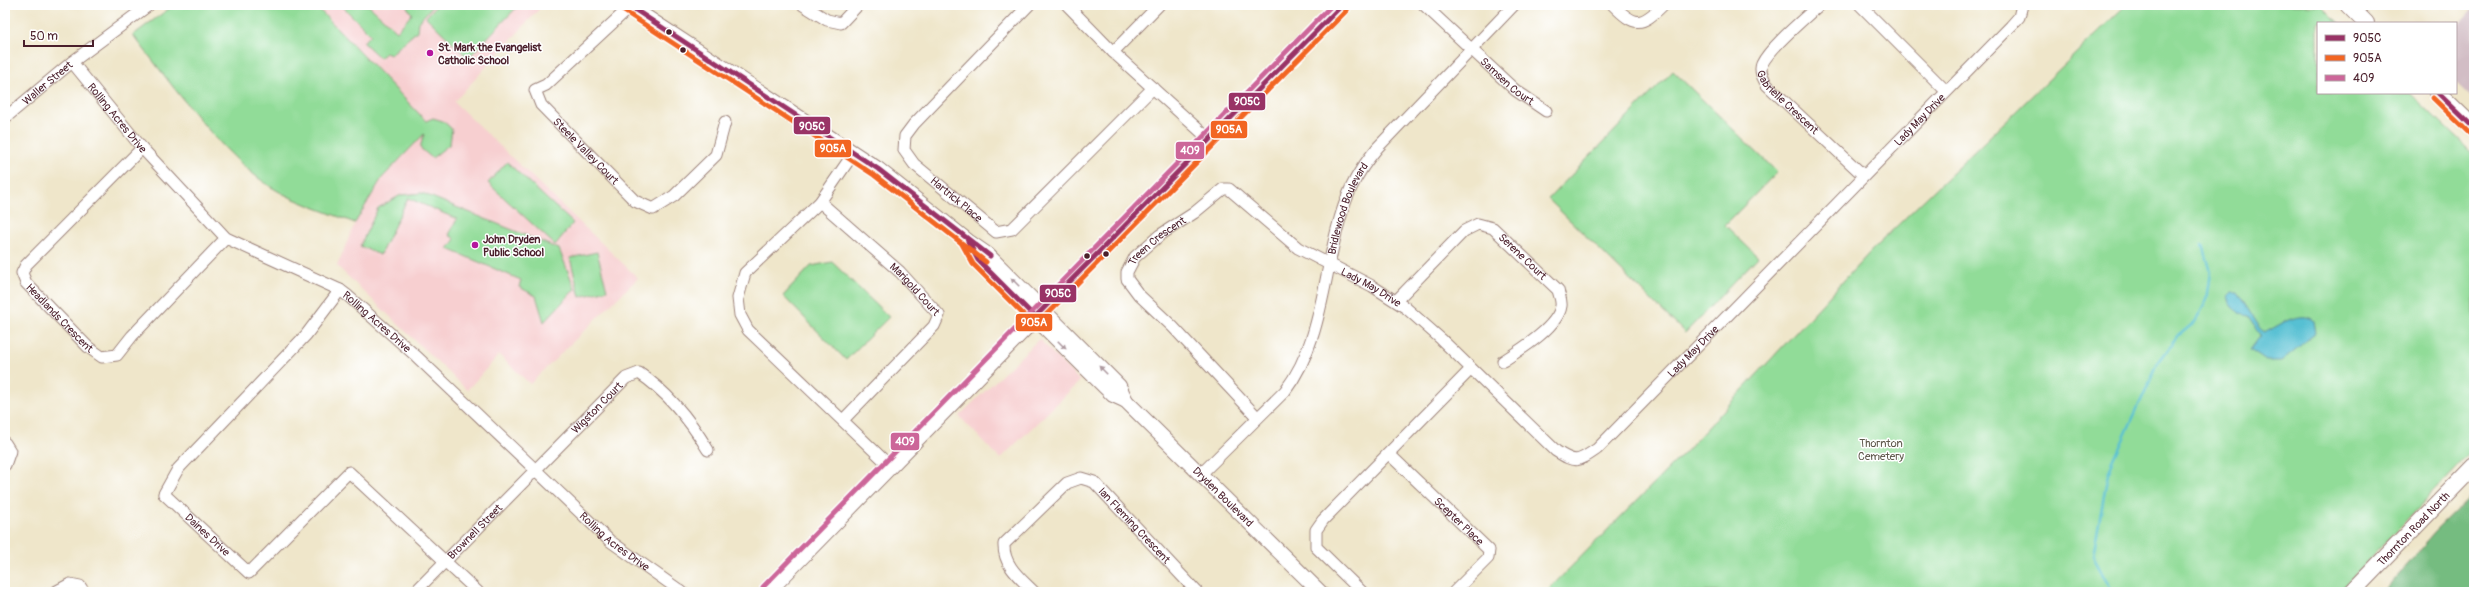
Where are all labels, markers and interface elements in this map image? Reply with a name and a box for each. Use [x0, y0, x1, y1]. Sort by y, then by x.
scale bar [24, 22, 93, 48]
legend [2317, 22, 2457, 94]
unlabelled marker [664, 27, 674, 37]
text: 50 m [30, 29, 58, 44]
text: 905C [2353, 31, 2381, 46]
place label: St. Mark the Evangelist Catholic School [438, 41, 542, 67]
unlabelled marker [678, 45, 688, 55]
marker: St. Mark the Evangelist Catholic School [425, 48, 435, 58]
text: 905A [2353, 51, 2382, 66]
street label: Samsen Court [1478, 55, 1537, 108]
street label: Waller Street [19, 58, 75, 107]
street label: Gabrielle Crescent [1754, 69, 1822, 137]
text: 409 [2353, 71, 2374, 86]
street label: Rolling Acres Drive [85, 80, 150, 156]
street label: Lady May Drive [1891, 90, 1948, 148]
line badge: 905C [1228, 92, 1266, 111]
text: 905C [1234, 95, 1260, 108]
street label: Steele Valley Court [550, 115, 622, 187]
line badge: 905C [793, 116, 831, 135]
text: 905C [799, 120, 825, 133]
line badge: 905A [1210, 120, 1248, 139]
text: 905A [1216, 123, 1243, 136]
line badge: 905A [814, 139, 852, 158]
line badge: 409 [1175, 141, 1205, 160]
text: 905A [820, 142, 847, 155]
text: 409 [1179, 144, 1200, 157]
street label: Bridlewood Boulevard [1325, 160, 1371, 256]
street label: Hartrick Place [928, 174, 986, 225]
street label: Treen Crescent [1125, 213, 1189, 267]
street label: Serene Court [1496, 231, 1550, 283]
place label: John Dryden Public School [483, 233, 545, 259]
marker: John Dryden Public School [470, 240, 480, 250]
unlabelled marker [1101, 249, 1111, 259]
unlabelled marker [1082, 251, 1092, 261]
street label: Marigold Court [887, 260, 943, 319]
street label: Lady May Drive [1339, 265, 1404, 310]
one-way arrow [1010, 277, 1020, 287]
street label: Headlands Crescent [23, 281, 96, 355]
line badge: 905C [1039, 284, 1077, 303]
text: 905C [1045, 287, 1071, 300]
street label: Rolling Acres Drive [341, 288, 414, 355]
line badge: 905A [1015, 313, 1053, 332]
text: 905A [1021, 316, 1048, 329]
street label: Lady May Drive [1665, 322, 1721, 380]
one-way arrow [1057, 340, 1067, 350]
one-way arrow [1098, 366, 1108, 375]
street label: Wigston Court [569, 379, 626, 436]
line badge: 409 [890, 432, 920, 451]
text: 409 [894, 435, 915, 448]
park label: Thornton Cemetery [1858, 437, 1904, 463]
street label: Dryden Boulevard [1190, 464, 1256, 529]
street label: Ian Fleming Crescent [1096, 485, 1174, 566]
street label: Thornton Road North [2374, 489, 2452, 569]
street label: Scepter Place [1431, 494, 1487, 548]
street label: Brownell Street [445, 501, 505, 562]
street label: Rolling Acres Drive [577, 509, 653, 574]
street label: Daines Drive [183, 511, 233, 559]

